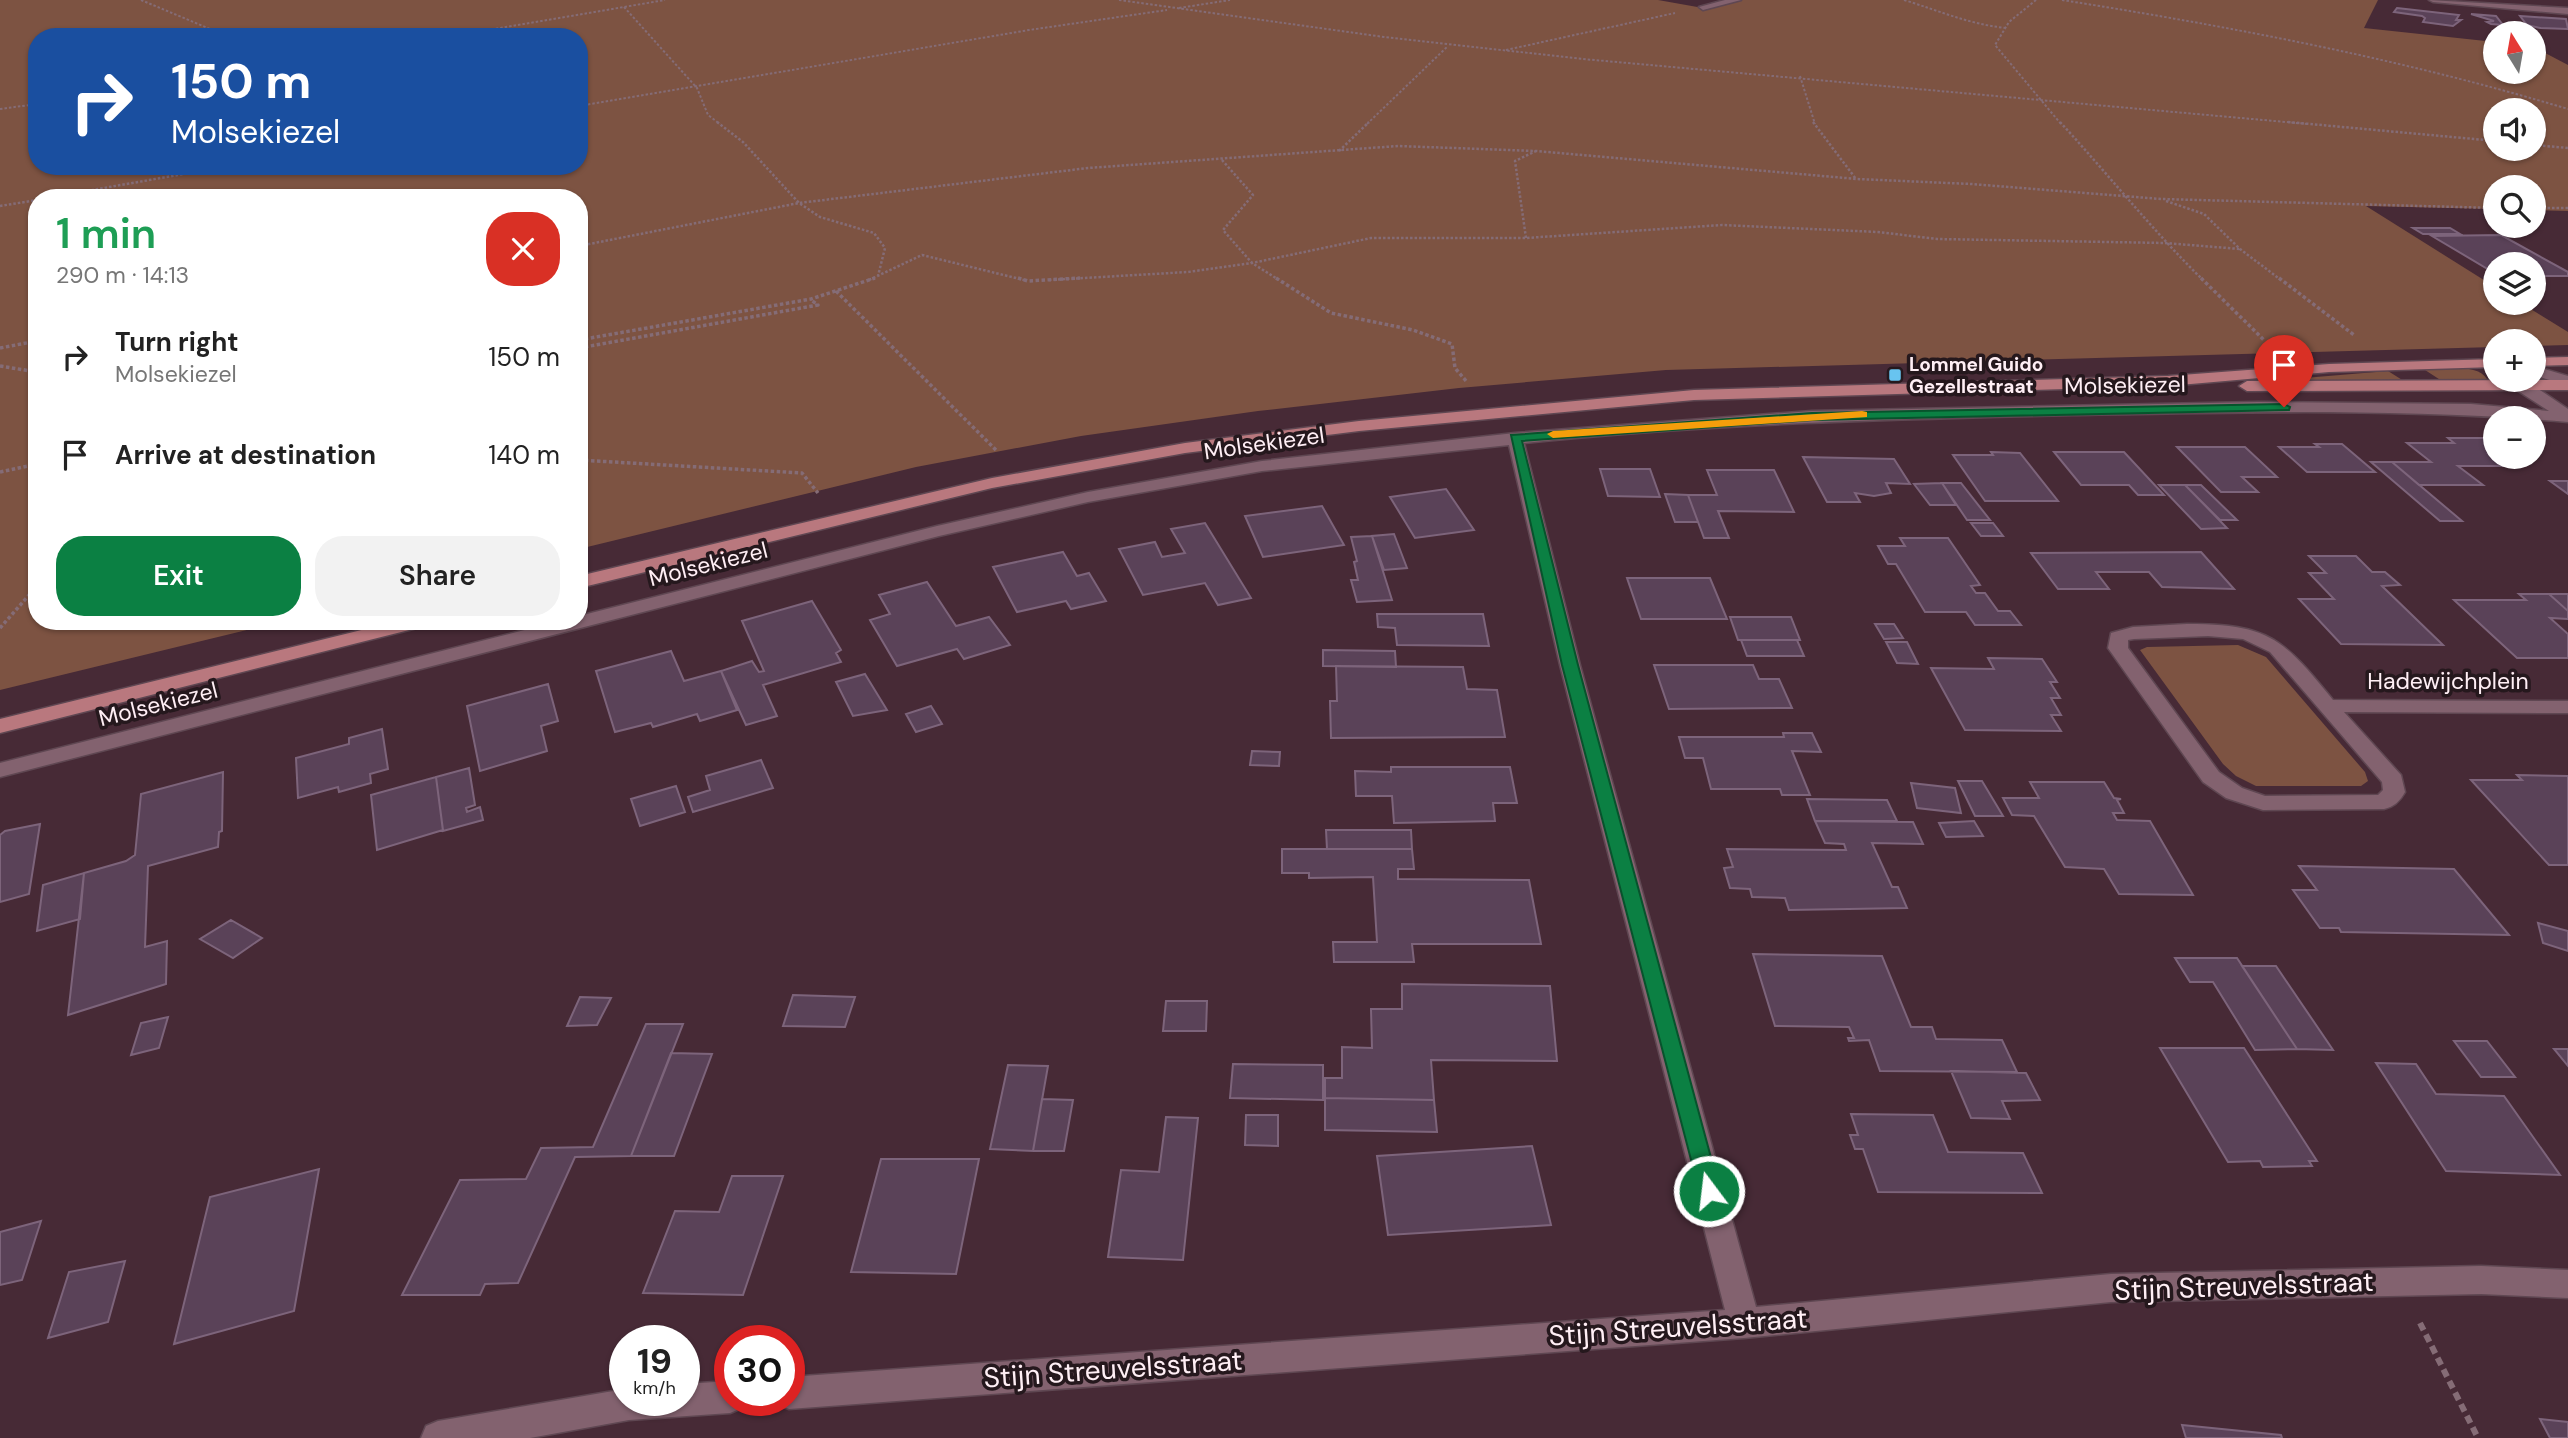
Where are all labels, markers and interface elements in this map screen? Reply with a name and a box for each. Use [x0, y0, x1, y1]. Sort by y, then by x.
north arrow [2483, 21, 2546, 84]
map controls [2483, 21, 2546, 469]
text: 150 m [171, 49, 311, 113]
icon: right [56, 56, 147, 147]
button: sound [2483, 98, 2546, 161]
text: Molsekiezel [171, 111, 340, 153]
button: search [2483, 175, 2546, 238]
text: 1 min [56, 206, 156, 261]
button: close [486, 212, 560, 286]
button: layers [2483, 252, 2546, 315]
text: 290 m · 14:13 [56, 260, 189, 290]
text: Turn right [115, 325, 239, 359]
button: + [2483, 329, 2546, 392]
pin [2254, 335, 2314, 407]
icon: right [56, 338, 94, 376]
text: 150 m [488, 340, 560, 374]
icon: arrive [2265, 346, 2303, 384]
place label: Lommel Guido Gezellestraat [1909, 352, 2043, 399]
text: Molsekiezel [115, 359, 237, 389]
marker: Lommel Guido Gezellestraat [1887, 367, 1903, 383]
street label: Molsekiezel [2064, 369, 2186, 401]
button: − [2483, 406, 2546, 469]
street label: Molsekiezel [1202, 420, 1326, 466]
icon: arrive [56, 436, 94, 474]
text: Arrive at destination [115, 438, 376, 472]
text: 140 m [488, 438, 560, 472]
street label: Molsekiezel [645, 535, 771, 593]
button: Exit [56, 536, 301, 616]
button: Share [315, 536, 560, 616]
street label: Hadewijchplein [2367, 666, 2529, 696]
street label: Molsekiezel [95, 675, 221, 733]
position arrow [1672, 1154, 1746, 1228]
street label: Stijn Streuvelsstraat [2114, 1263, 2374, 1309]
street label: Stijn Streuvelsstraat [1547, 1299, 1809, 1355]
speed limit sign: 30 [714, 1325, 805, 1416]
text: 19 [637, 1338, 672, 1384]
street label: Stijn Streuvelsstraat [982, 1341, 1244, 1397]
text: km/h [633, 1376, 676, 1400]

